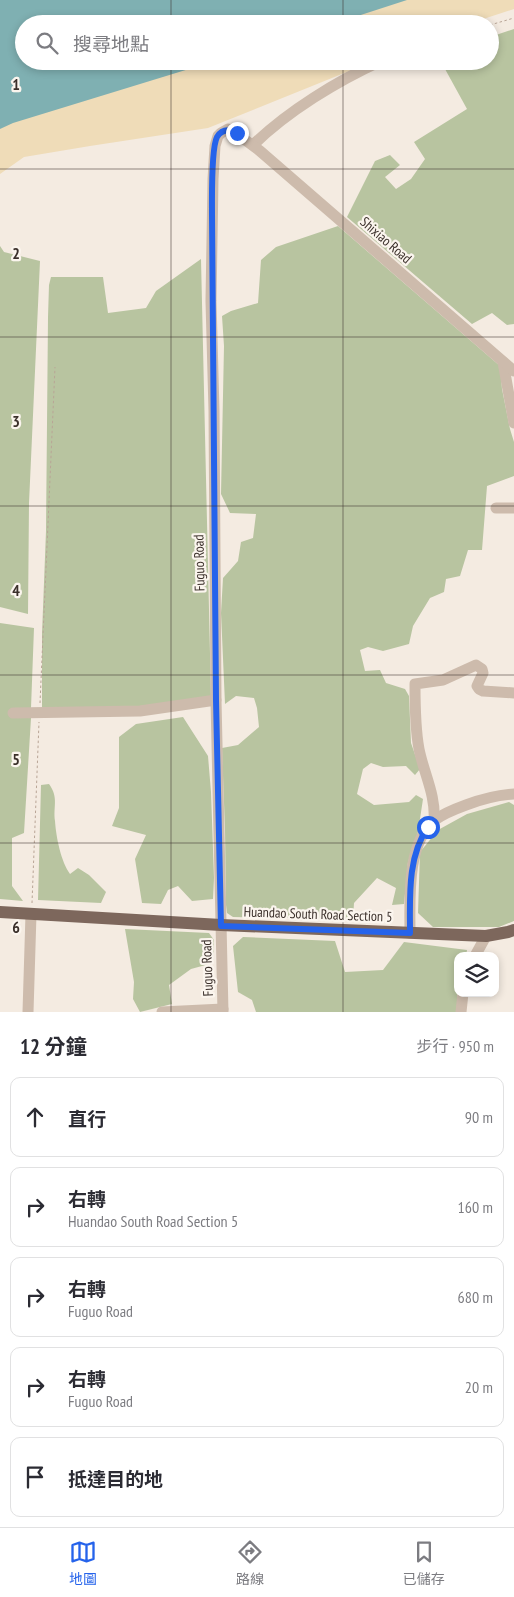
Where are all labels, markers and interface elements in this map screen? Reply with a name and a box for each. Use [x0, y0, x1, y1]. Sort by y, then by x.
search box [15, 15, 499, 70]
icon: search [33, 29, 61, 57]
text: 搜尋地點 [73, 32, 149, 56]
text: 1 [12, 74, 20, 94]
route end [226, 122, 249, 145]
street label: Shixiao Road [357, 213, 415, 267]
text: 2 [12, 243, 20, 263]
text: 3 [12, 411, 20, 431]
street label: Fuguo Road [190, 534, 208, 592]
text: 4 [12, 580, 20, 600]
text: 5 [12, 749, 20, 769]
route start [417, 816, 440, 839]
street label: Huandao South Road Section 5 [243, 902, 393, 926]
text: 6 [12, 917, 20, 937]
street label: Fuguo Road [197, 939, 217, 997]
map controls [454, 952, 499, 997]
button: layers [454, 952, 499, 997]
text: 12 分鐘 [20, 1033, 86, 1060]
text: 步行 · 950 m [416, 1036, 494, 1056]
icon: ahead [21, 1103, 49, 1131]
text: 直行 [68, 1107, 106, 1131]
text: 90 m [465, 1107, 493, 1127]
text: 右轉 [68, 1187, 106, 1211]
icon: right [21, 1193, 49, 1221]
text: 160 m [458, 1197, 493, 1217]
text: Huandao South Road Section 5 [68, 1211, 238, 1231]
text: 右轉 [68, 1277, 106, 1301]
icon: right [21, 1283, 49, 1311]
text: 680 m [458, 1287, 493, 1307]
text: Fuguo Road [68, 1301, 133, 1321]
text: 右轉 [68, 1367, 106, 1391]
icon: right [21, 1373, 49, 1401]
text: 20 m [465, 1377, 493, 1397]
text: Fuguo Road [68, 1391, 133, 1411]
icon: arrive [21, 1463, 49, 1491]
text: 抵達目的地 [68, 1467, 163, 1491]
tab: 地圖 [69, 1538, 97, 1588]
tab: 路線 [236, 1538, 264, 1588]
tab: 已儲存 [403, 1538, 445, 1588]

